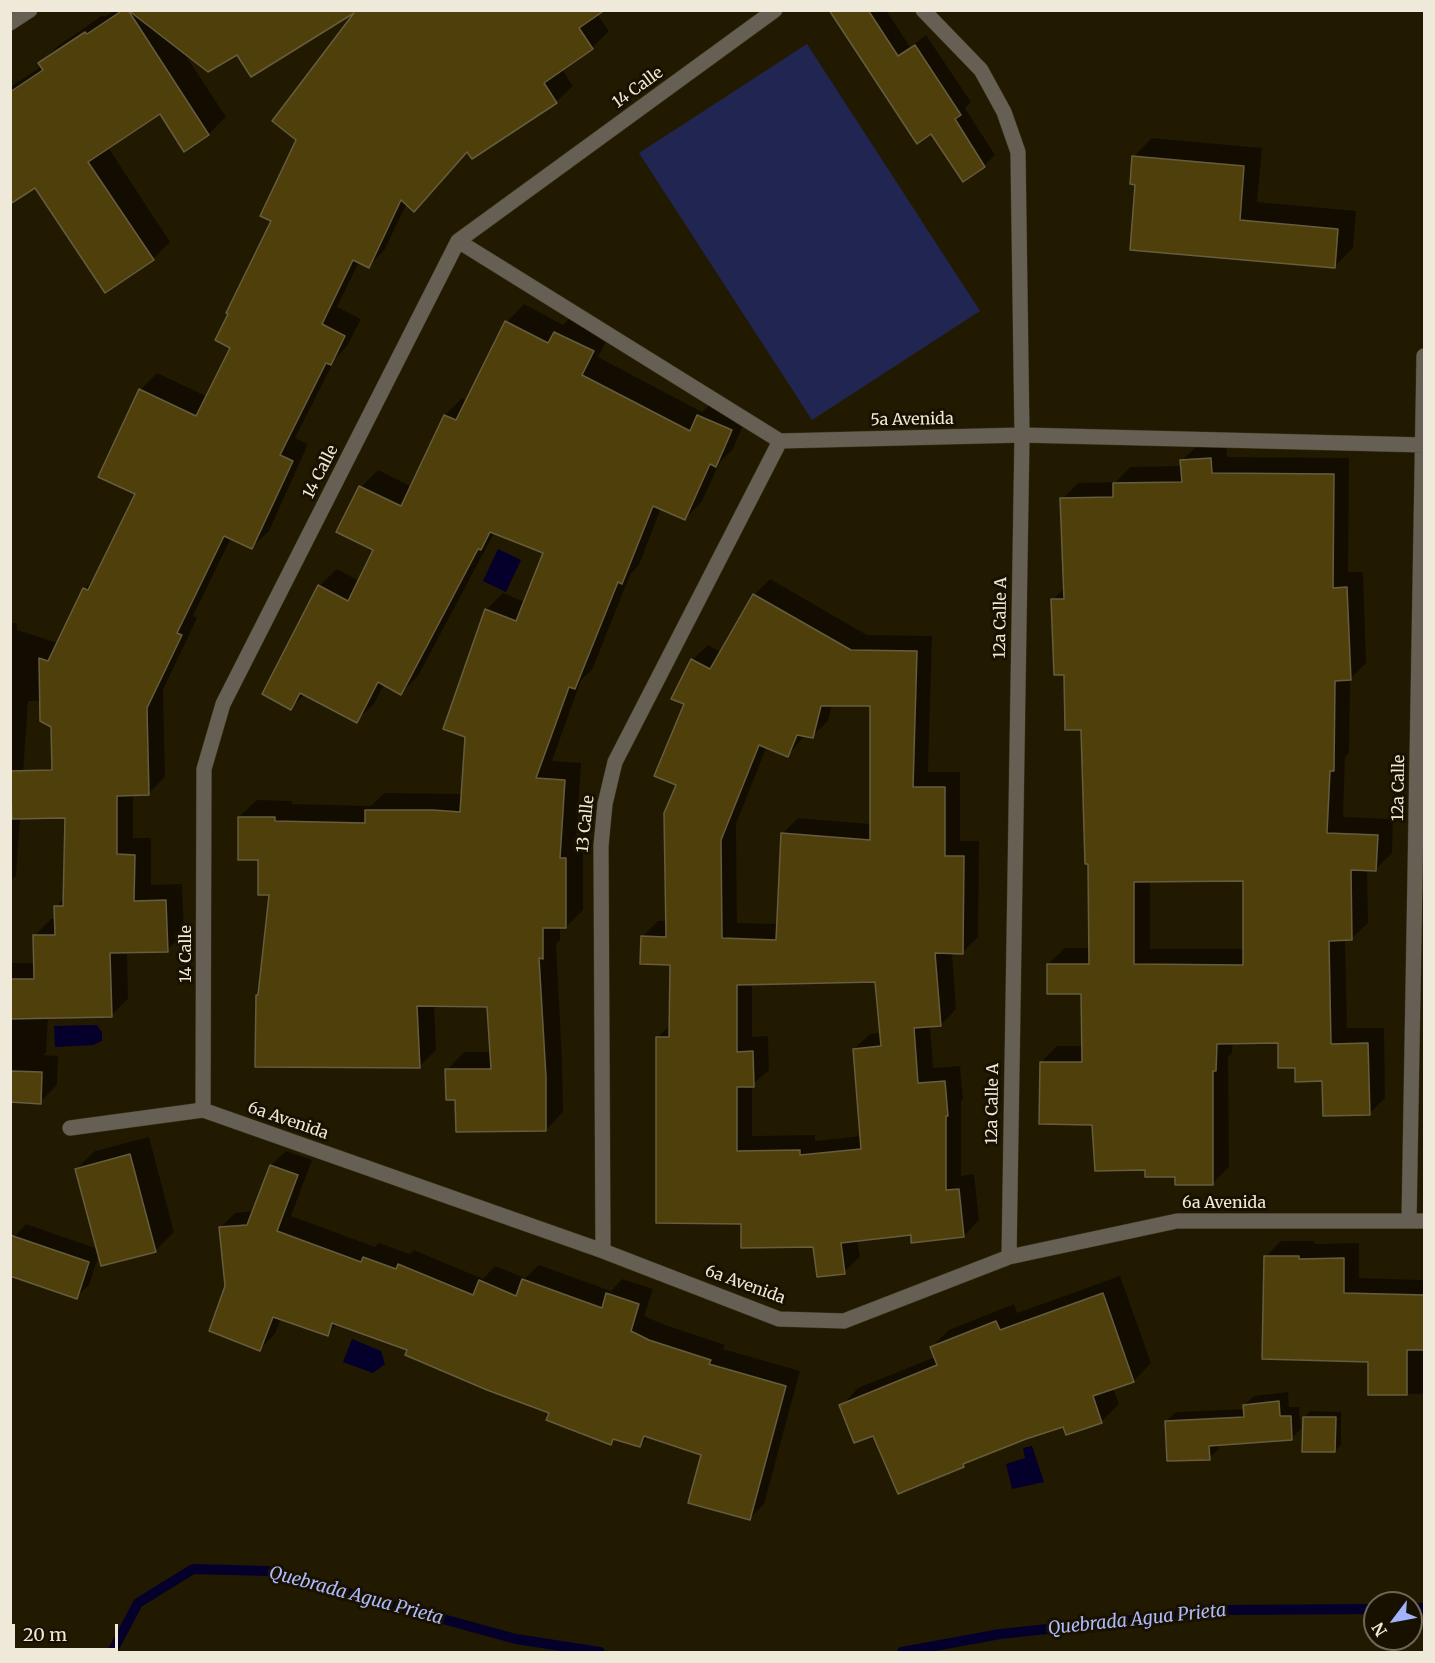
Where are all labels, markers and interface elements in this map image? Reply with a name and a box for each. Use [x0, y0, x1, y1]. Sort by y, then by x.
street label: 14 Calle [609, 63, 667, 113]
street label: 5a Avenida [870, 410, 954, 430]
street label: 14 Calle [299, 442, 343, 502]
street label: 12a Calle A [991, 577, 1011, 659]
street label: 12a Calle [1389, 755, 1409, 821]
street label: 13 Calle [573, 795, 599, 853]
street label: 14 Calle [176, 925, 196, 983]
street label: 12a Calle A [983, 1063, 1003, 1145]
street label: 6a Avenida [245, 1098, 331, 1144]
street label: 6a Avenida [1182, 1193, 1266, 1213]
street label: 6a Avenida [702, 1262, 788, 1308]
water label: Quebrada Agua Prieta [267, 1562, 445, 1630]
north arrow [1363, 1591, 1423, 1651]
water label: Quebrada Agua Prieta [1047, 1600, 1227, 1640]
scale bar [15, 1612, 122, 1650]
text: N [1368, 1619, 1391, 1640]
text: 20 m [23, 1623, 67, 1646]

